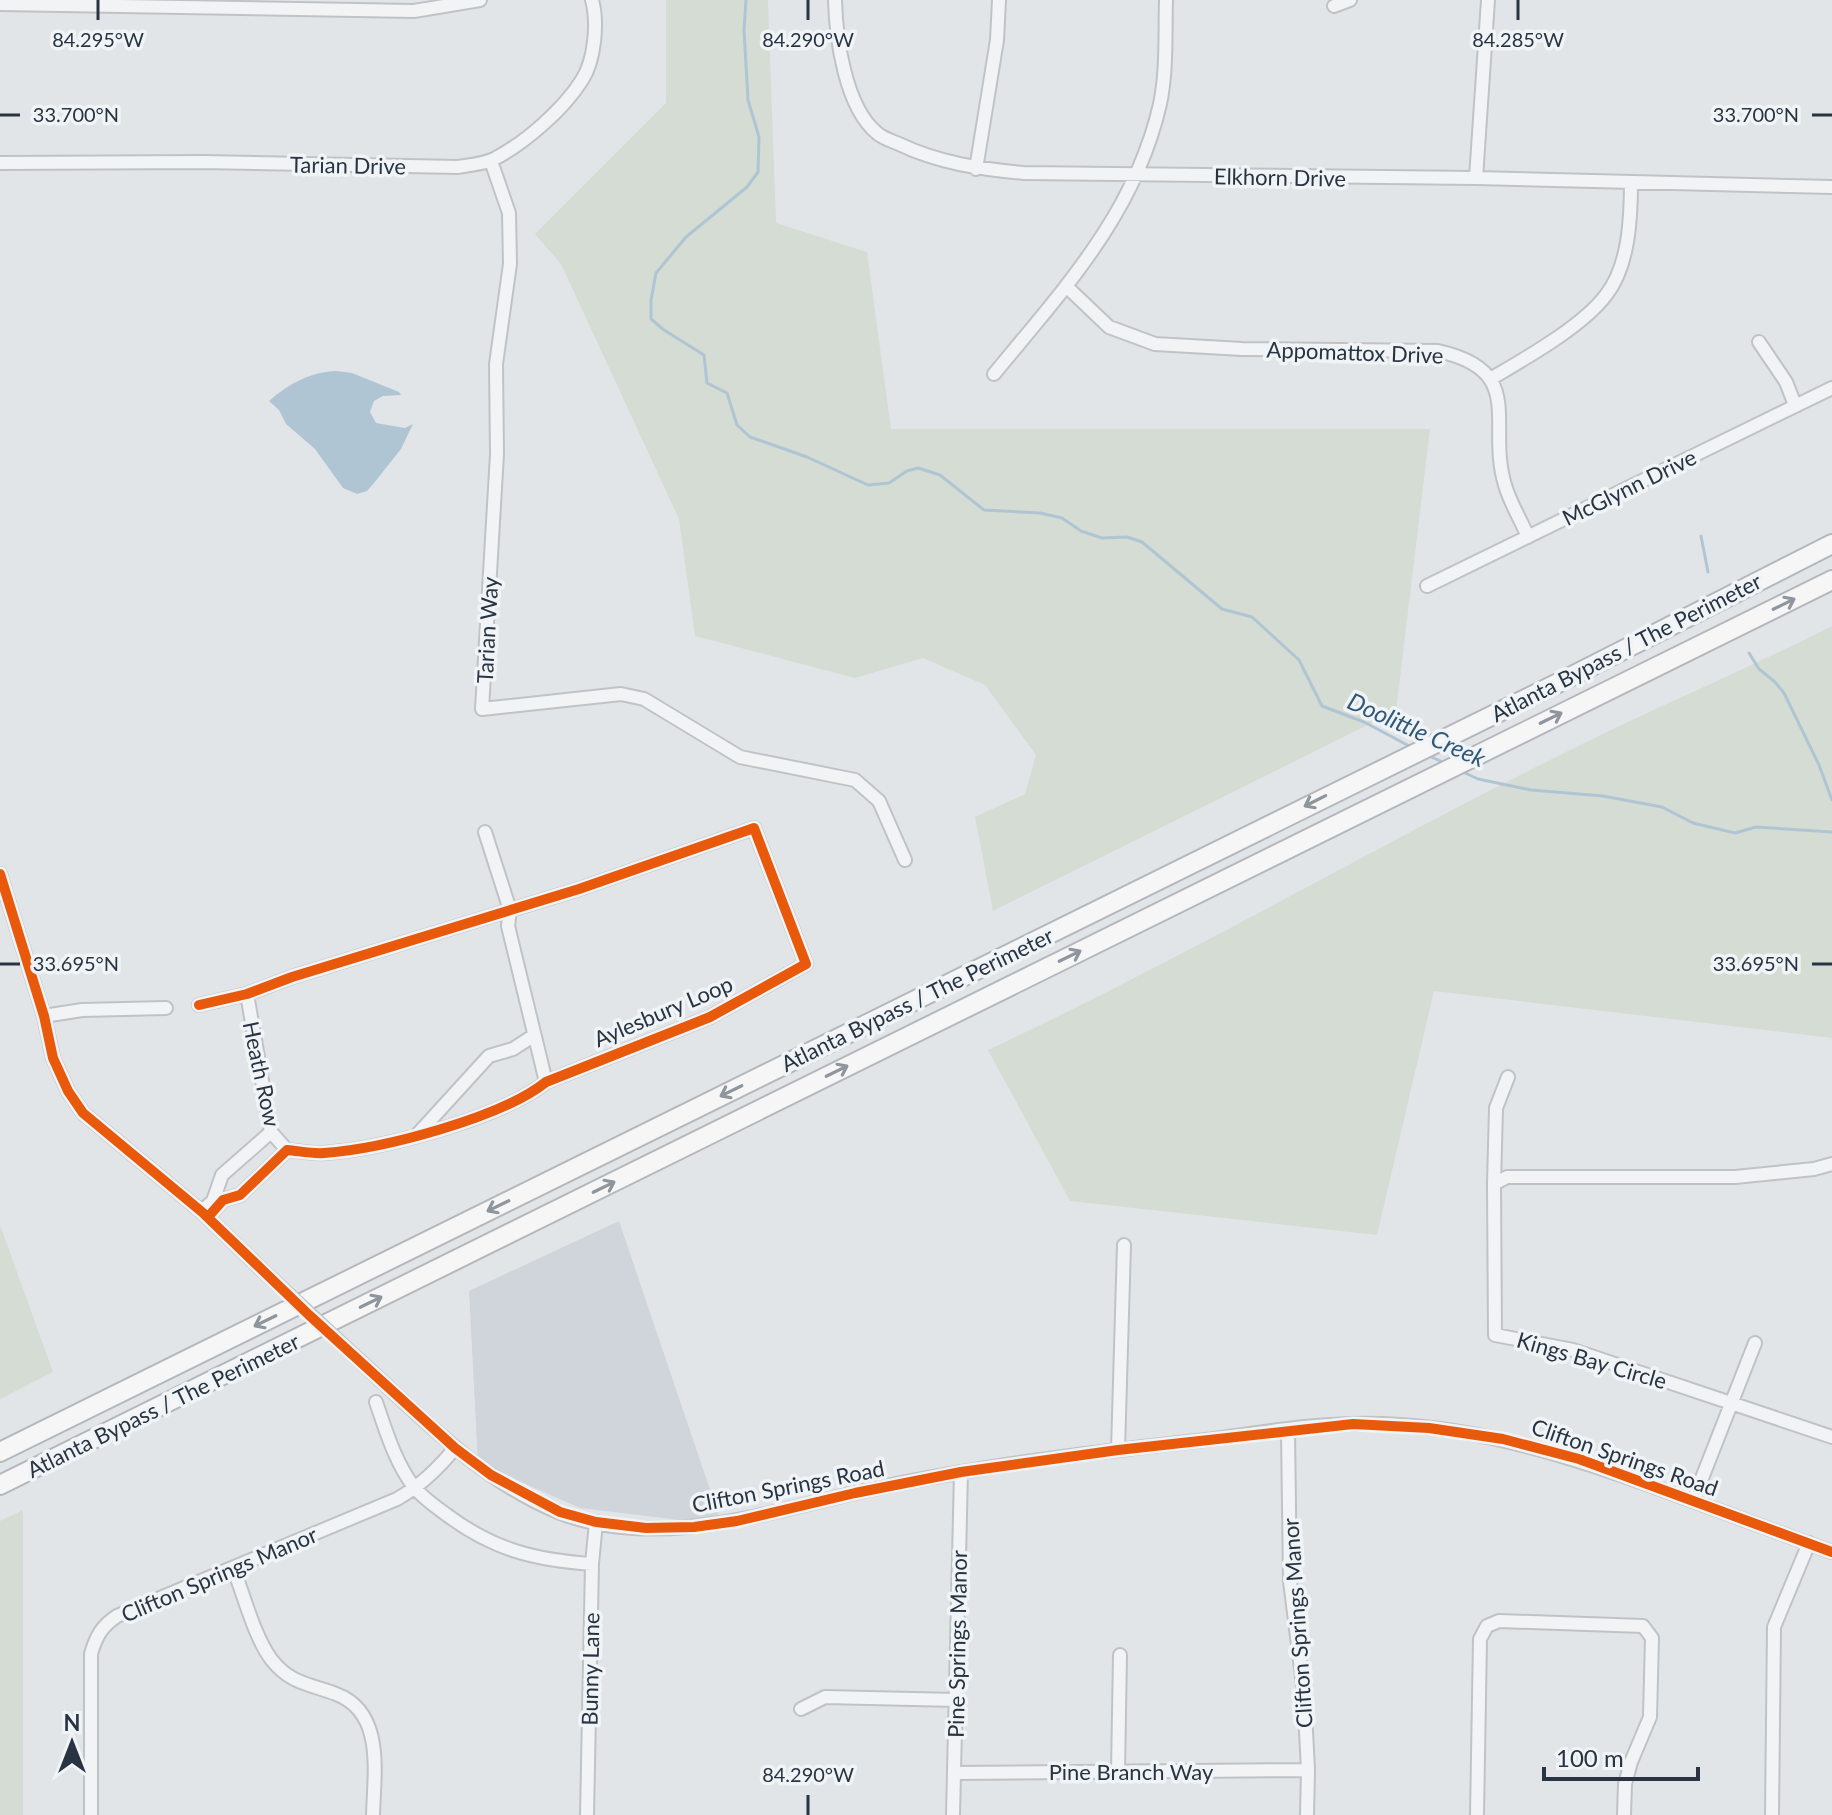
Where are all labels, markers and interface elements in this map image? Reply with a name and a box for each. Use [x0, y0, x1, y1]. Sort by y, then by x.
text: 84.295°W [52, 27, 144, 51]
text: 84.290°W [762, 27, 854, 51]
text: 84.285°W [1472, 27, 1564, 51]
text: 33.700°N [33, 102, 119, 126]
text: 33.700°N [1713, 102, 1799, 126]
street label: Tarian Drive [290, 150, 406, 180]
street label: Elkhorn Drive [1214, 162, 1346, 192]
street label: Appomattox Drive [1266, 335, 1444, 369]
street label: McGlynn Drive [1558, 443, 1700, 531]
street label: Atlanta Bypass / The Perimeter [1486, 567, 1766, 727]
street label: Tarian Way [471, 575, 503, 684]
one-way arrow [1772, 595, 1796, 611]
water label: Doolittle Creek [1344, 686, 1491, 773]
one-way arrow [1538, 710, 1562, 725]
one-way arrow [1304, 795, 1327, 810]
street label: Atlanta Bypass / The Perimeter [776, 921, 1058, 1077]
one-way arrow [1058, 948, 1082, 963]
text: 33.695°N [33, 951, 119, 975]
text: 33.695°N [1713, 951, 1799, 975]
street label: Aylesbury Loop [589, 970, 737, 1052]
street label: Heath Row [238, 1019, 286, 1129]
one-way arrow [825, 1063, 849, 1079]
one-way arrow [719, 1083, 743, 1099]
one-way arrow [592, 1178, 616, 1194]
one-way arrow [486, 1199, 510, 1214]
one-way arrow [359, 1293, 383, 1309]
one-way arrow [253, 1314, 277, 1329]
street label: Kings Bay Circle [1514, 1326, 1670, 1394]
street label: Atlanta Bypass / The Perimeter [22, 1327, 304, 1483]
street label: Clifton Springs Road [1528, 1412, 1722, 1502]
street label: Clifton Springs Road [689, 1454, 887, 1518]
street label: Clifton Springs Manor [1276, 1517, 1318, 1729]
street label: Clifton Springs Manor [117, 1520, 321, 1628]
street label: Pine Springs Manor [942, 1550, 972, 1738]
street label: Bunny Lane [576, 1612, 604, 1726]
north arrow [32, 1703, 112, 1783]
text: N [64, 1709, 80, 1736]
scale bar [1544, 1731, 1698, 1781]
text: 100 m [1556, 1743, 1624, 1772]
street label: Pine Branch Way [1049, 1758, 1214, 1785]
text: 84.290°W [762, 1762, 854, 1786]

